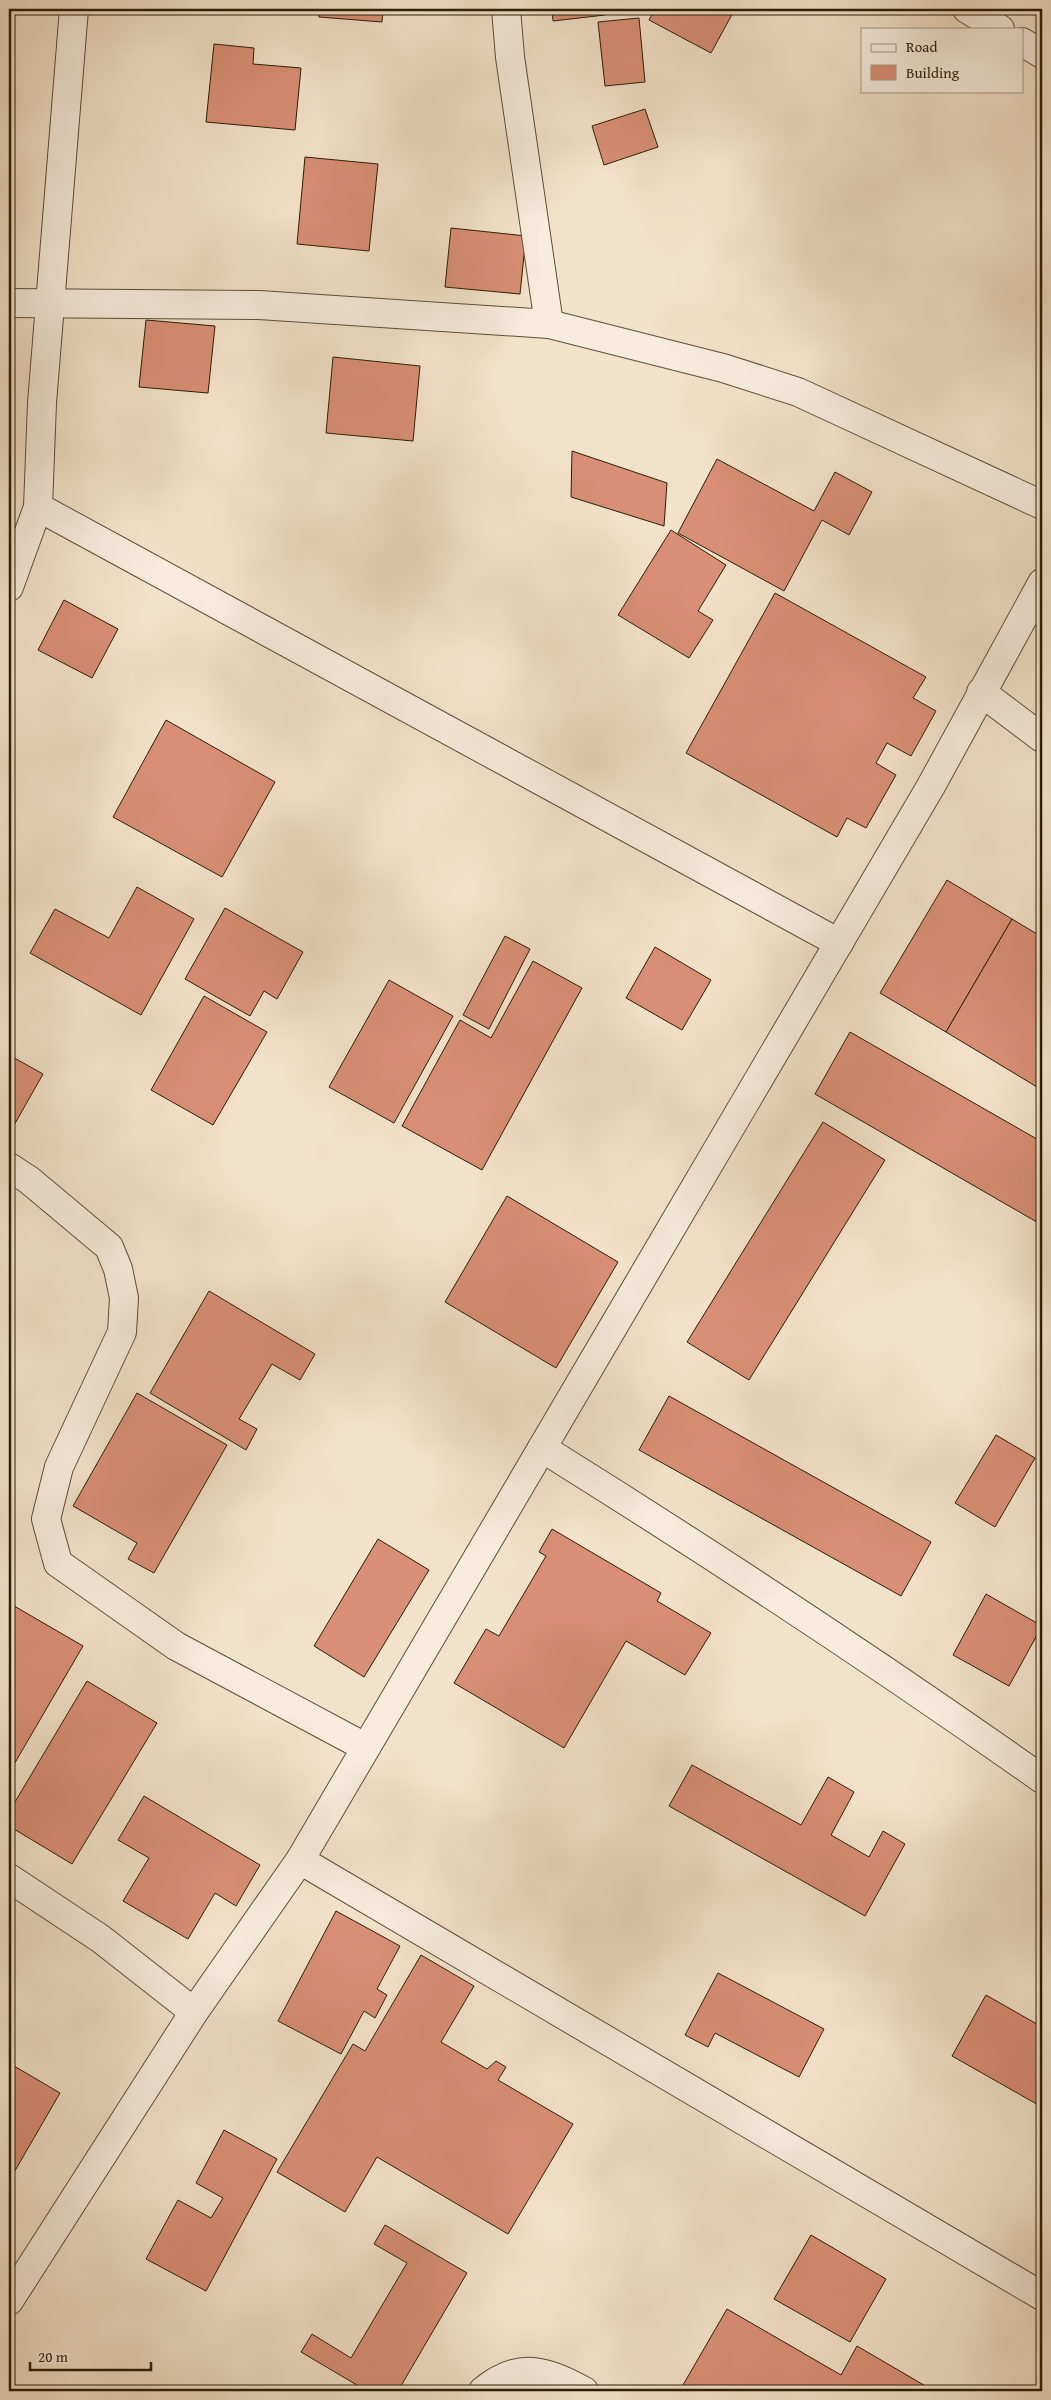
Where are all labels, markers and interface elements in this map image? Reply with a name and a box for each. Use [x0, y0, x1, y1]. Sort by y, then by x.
legend [861, 28, 1024, 92]
text: Road [906, 36, 937, 57]
text: Building [906, 62, 960, 83]
scale bar [30, 2340, 151, 2372]
text: 20 m [38, 2346, 69, 2367]

